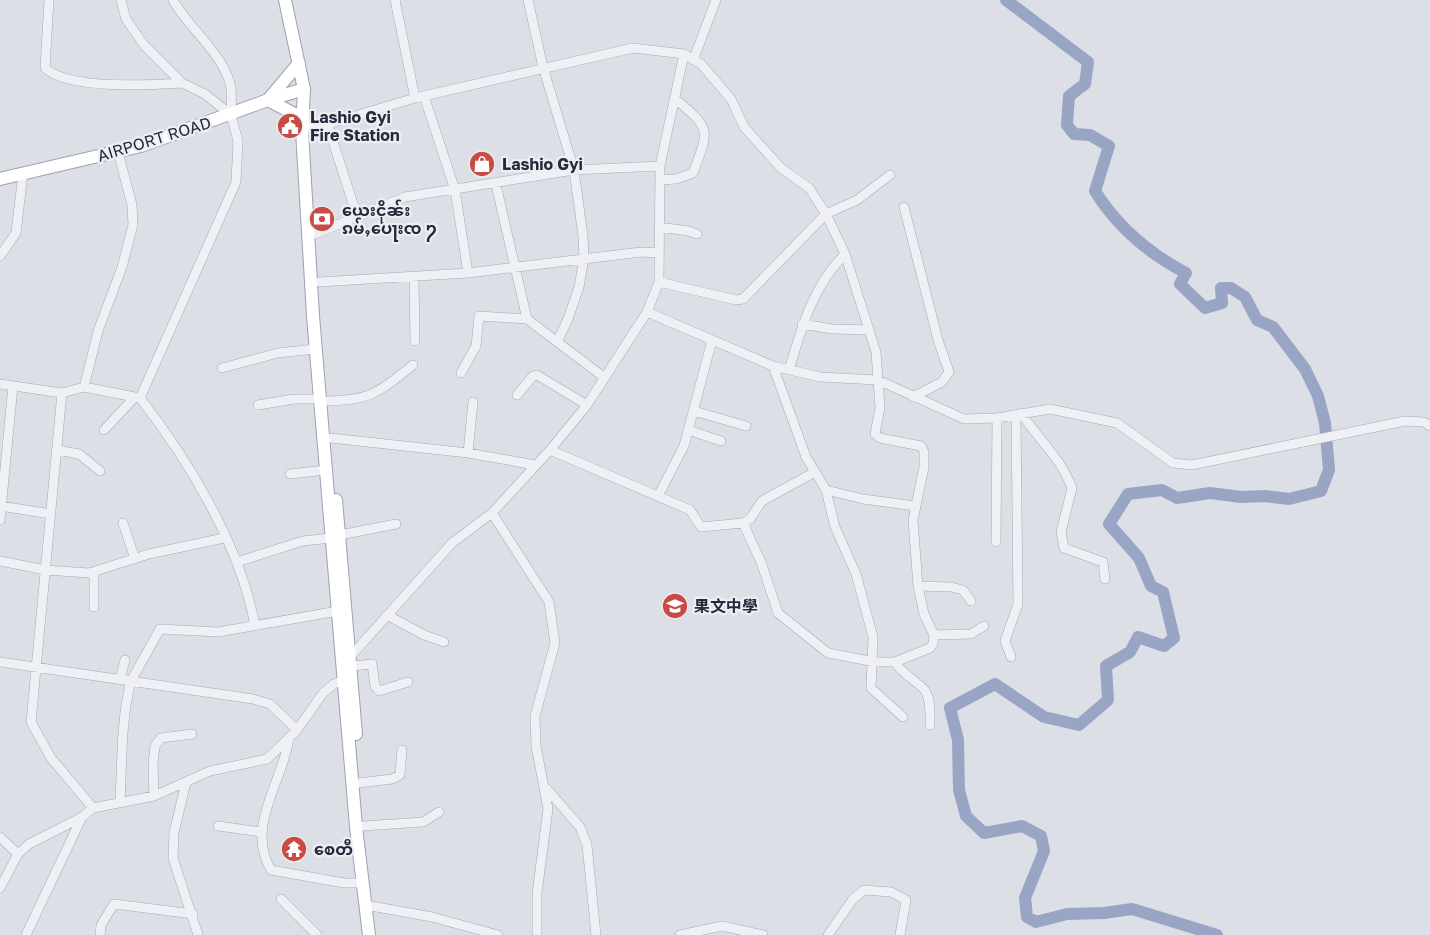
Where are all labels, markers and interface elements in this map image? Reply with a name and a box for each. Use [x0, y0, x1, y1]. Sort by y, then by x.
place label: Lashio Gyi Fire Station [310, 107, 400, 145]
public building icon: Lashio Gyi Fire Station [275, 111, 305, 141]
street label: AIRPORT ROAD [95, 112, 213, 166]
shop icon: Lashio Gyi [467, 149, 497, 179]
place label: Lashio Gyi [502, 154, 583, 174]
place label: ယေးငိုၼ်း ၵမ်ႇပေႃးၸ ႒ [342, 199, 437, 242]
bank icon: ယေးငိုၼ်း ၵမ်ႇပေႃးၸ ႒ [307, 204, 337, 234]
school or university icon: 果文中學 [660, 591, 690, 621]
place label: 果文中學 [694, 596, 758, 616]
temple icon: စေတီ [279, 834, 309, 864]
place label: စေတီ [314, 838, 353, 859]

